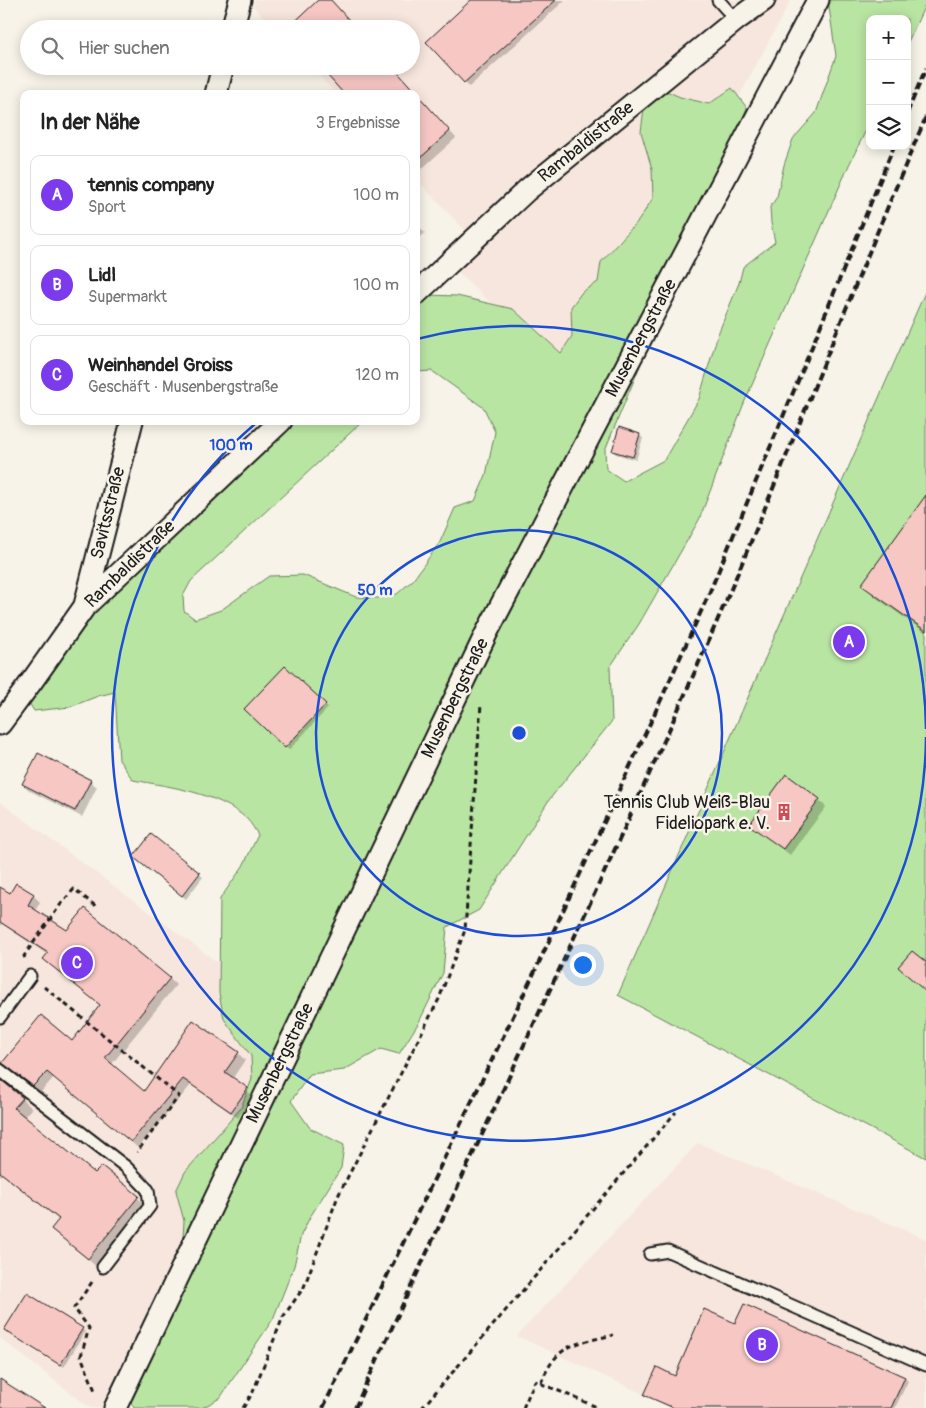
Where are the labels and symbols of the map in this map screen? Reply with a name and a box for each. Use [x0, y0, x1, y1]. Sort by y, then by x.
street label: Rambaldistraße [533, 96, 639, 188]
street label: Musenbergstraße [600, 275, 682, 401]
text: 100 m [210, 436, 252, 455]
street label: Savitsstraße [85, 464, 131, 562]
street label: Rambaldistraße [80, 515, 180, 613]
text: 50 m [358, 581, 392, 600]
pin: A [833, 623, 865, 661]
street label: Musenbergstraße [416, 634, 494, 762]
centre of rings [510, 724, 528, 742]
place label: Tennis Club Weiß-Blau Fideliopark e. V. [603, 791, 770, 835]
building icon: Tennis Club Weiß-Blau Fideliopark e. V. [774, 802, 794, 822]
pin: C [61, 944, 93, 982]
your location [570, 952, 596, 978]
street label: Musenbergstraße [241, 999, 319, 1127]
pin: B [746, 1326, 778, 1364]

